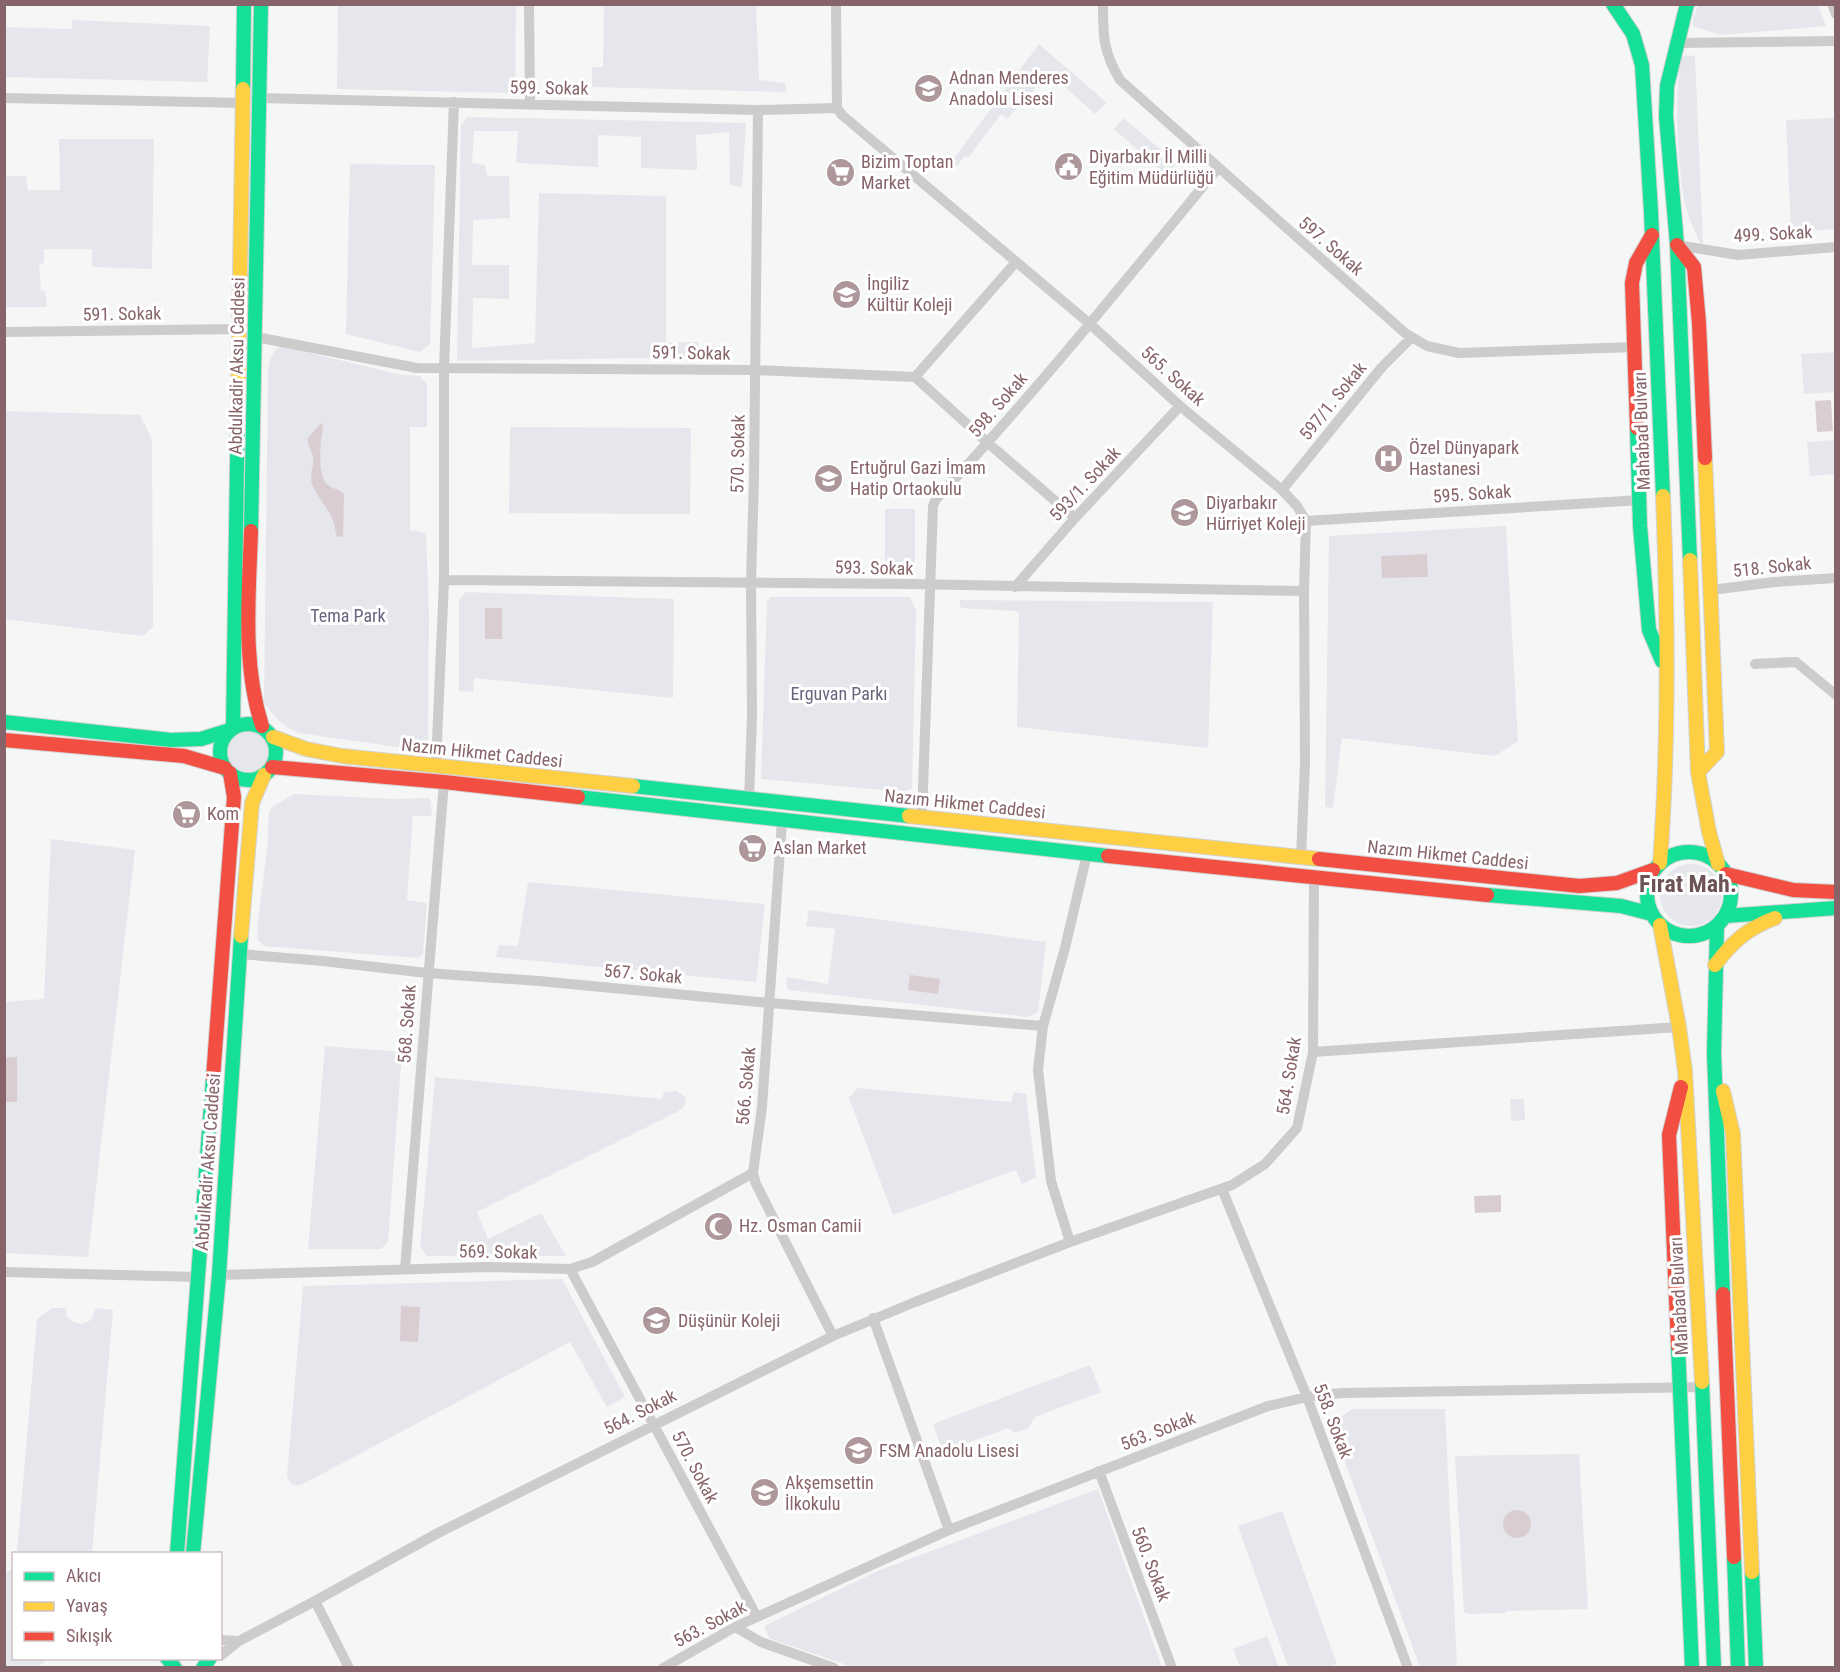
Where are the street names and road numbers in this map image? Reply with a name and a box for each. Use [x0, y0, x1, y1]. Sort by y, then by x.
street label: 599. Sokak [509, 76, 589, 99]
street label: 597. Sokak [1295, 212, 1368, 279]
street label: 499. Sokak [1733, 221, 1813, 246]
street label: Abdulkadir Aksu Caddesi [224, 277, 249, 455]
street label: 591. Sokak [82, 302, 162, 325]
street label: 591. Sokak [651, 341, 731, 364]
street label: 565. Sokak [1137, 341, 1210, 410]
street label: 597/1. Sokak [1295, 357, 1370, 444]
street label: 598. Sokak [964, 368, 1031, 441]
street label: Mahabad Bulvarı [1629, 371, 1654, 491]
street label: 570. Sokak [726, 414, 749, 494]
street label: 593/1. Sokak [1045, 442, 1124, 525]
street label: 595. Sokak [1432, 480, 1512, 507]
street label: 518. Sokak [1732, 552, 1812, 581]
street label: 593. Sokak [834, 556, 914, 579]
street label: Nazım Hikmet Caddesi [400, 734, 564, 771]
street label: Nazım Hikmet Caddesi [883, 785, 1047, 822]
street label: Nazım Hikmet Caddesi [1366, 836, 1530, 873]
street label: 567. Sokak [603, 960, 683, 987]
street label: 568. Sokak [393, 984, 420, 1064]
street label: 564. Sokak [1272, 1035, 1305, 1116]
street label: 566. Sokak [732, 1046, 759, 1126]
street label: Abdulkadir Aksu Caddesi [191, 1073, 224, 1251]
street label: Mahabad Bulvarı [1665, 1236, 1692, 1356]
street label: 569. Sokak [458, 1240, 538, 1263]
street label: 558. Sokak [1310, 1380, 1357, 1461]
street label: 564. Sokak [600, 1384, 680, 1439]
street label: 563. Sokak [1117, 1407, 1198, 1454]
street label: 570. Sokak [668, 1427, 723, 1506]
street label: 560. Sokak [1128, 1523, 1175, 1604]
street label: 563. Sokak [670, 1596, 749, 1651]

